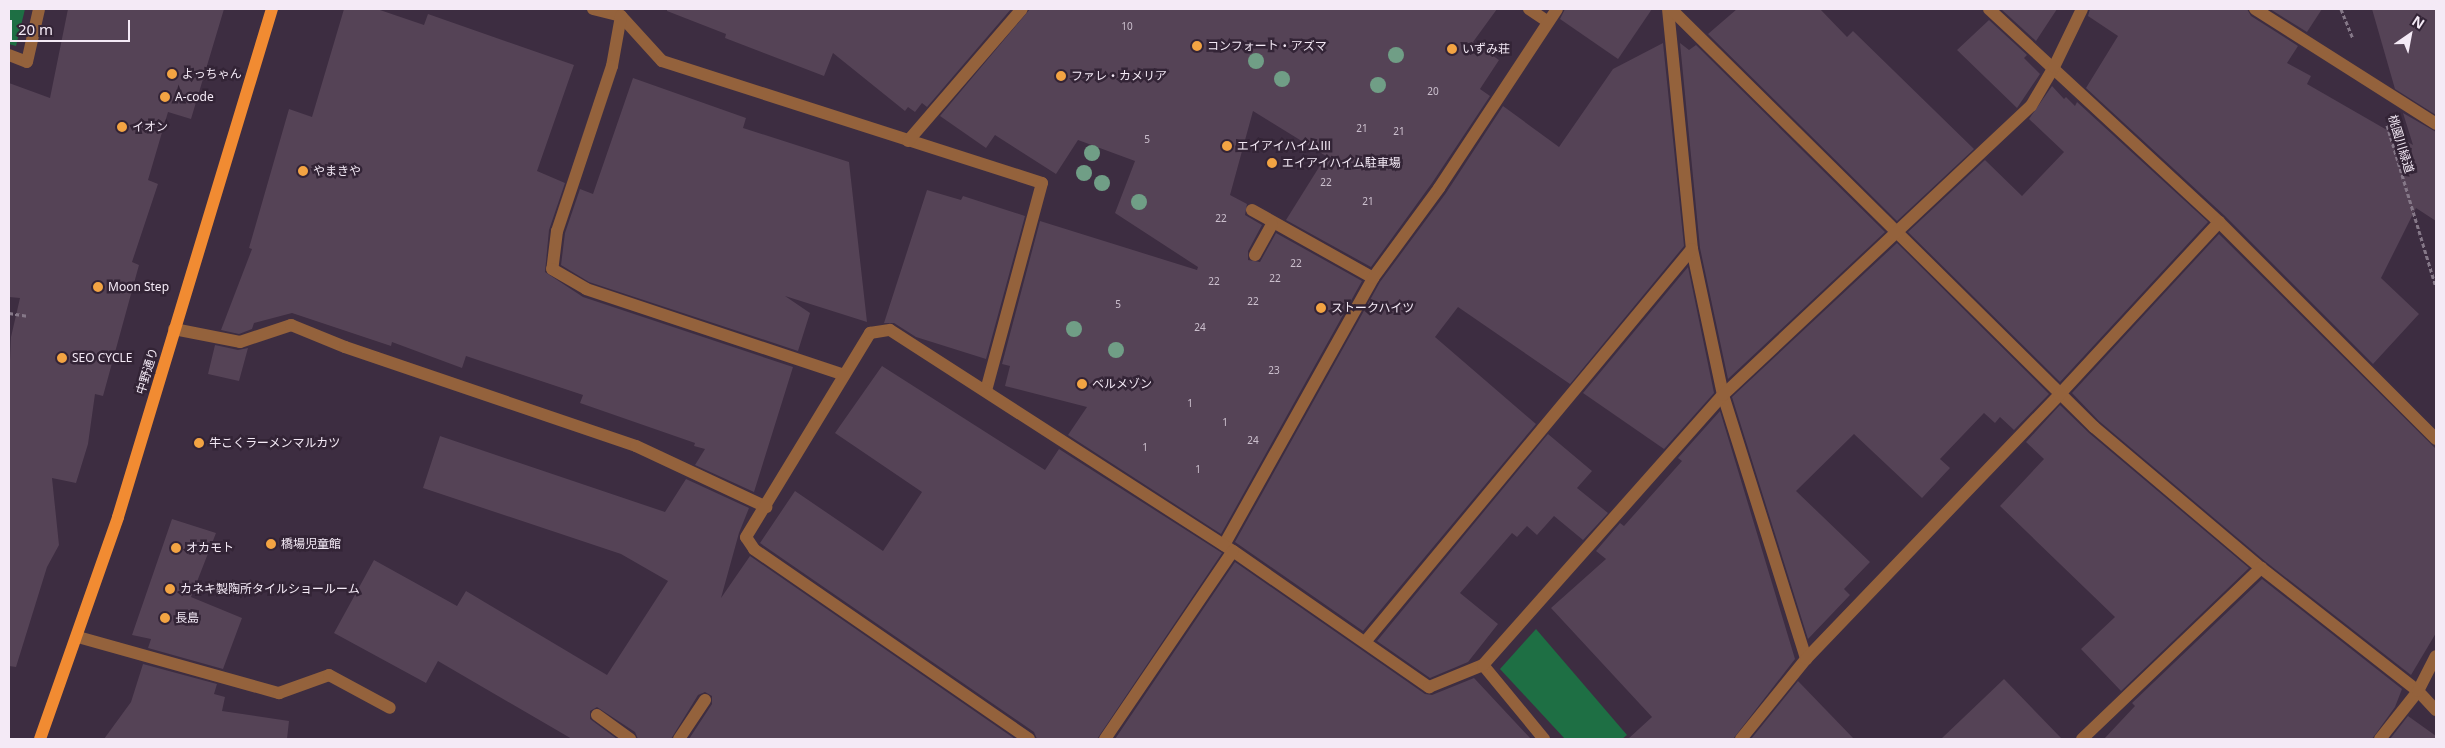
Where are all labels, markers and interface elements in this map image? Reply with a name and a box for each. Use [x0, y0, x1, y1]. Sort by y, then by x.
scale bar [12, 10, 132, 42]
north arrow [2385, 10, 2435, 60]
text: N [2408, 11, 2428, 33]
text: 20 m [18, 19, 53, 39]
house number: 10 [1121, 21, 1133, 33]
place label: コンフォート・アズマ [1207, 39, 1327, 53]
marker: コンフォート・アズマ [1191, 40, 1203, 52]
place label: いずみ荘 [1462, 42, 1510, 56]
marker: いずみ荘 [1446, 43, 1458, 55]
place label: よっちゃん [182, 67, 242, 81]
marker: よっちゃん [166, 68, 178, 80]
place label: ファレ・カメリア [1071, 69, 1167, 83]
marker: ファレ・カメリア [1055, 70, 1067, 82]
house number: 20 [1427, 86, 1439, 98]
place label: A-code [175, 90, 214, 104]
marker: A-code [159, 91, 171, 103]
street label: 桃園川緑道 [2385, 113, 2417, 175]
place label: イオン [132, 120, 168, 134]
marker: イオン [116, 121, 128, 133]
house number: 21 [1356, 123, 1368, 135]
house number: 21 [1393, 126, 1405, 138]
house number: 5 [1144, 134, 1150, 146]
place label: エイアイハイムⅢ [1237, 139, 1333, 153]
marker: エイアイハイムⅢ [1221, 140, 1233, 152]
place label: エイアイハイム駐車場 [1282, 156, 1402, 170]
marker: エイアイハイム駐車場 [1266, 157, 1278, 169]
place label: やまきや [313, 164, 361, 178]
marker: やまきや [297, 165, 309, 177]
house number: 22 [1320, 177, 1332, 189]
house number: 21 [1362, 196, 1374, 208]
house number: 22 [1215, 213, 1227, 225]
house number: 22 [1290, 258, 1302, 270]
house number: 22 [1269, 273, 1281, 285]
house number: 22 [1208, 276, 1220, 288]
place label: Moon Step [108, 280, 169, 294]
marker: Moon Step [92, 281, 104, 293]
house number: 22 [1247, 296, 1259, 308]
house number: 5 [1115, 299, 1121, 311]
place label: ストークハイツ [1331, 301, 1415, 315]
marker: ストークハイツ [1315, 302, 1327, 314]
house number: 24 [1194, 322, 1206, 334]
street label: 中野通り [133, 346, 161, 396]
place label: SEO CYCLE [72, 351, 132, 365]
marker: SEO CYCLE [56, 352, 68, 364]
house number: 23 [1268, 365, 1280, 377]
place label: ベルメゾン [1092, 377, 1152, 391]
marker: ベルメゾン [1076, 378, 1088, 390]
house number: 1 [1187, 398, 1193, 410]
house number: 1 [1222, 417, 1228, 429]
house number: 24 [1247, 435, 1259, 447]
place label: 牛こくラーメンマルカツ [209, 436, 341, 450]
marker: 牛こくラーメンマルカツ [193, 437, 205, 449]
house number: 1 [1142, 442, 1148, 454]
house number: 1 [1195, 464, 1201, 476]
place label: 橋場児童館 [281, 537, 341, 551]
marker: 橋場児童館 [265, 538, 277, 550]
place label: オカモト [186, 541, 234, 555]
marker: オカモト [170, 542, 182, 554]
place label: カネキ製陶所タイルショールーム [180, 582, 360, 596]
marker: カネキ製陶所タイルショールーム [164, 583, 176, 595]
place label: 長島 [175, 611, 199, 625]
marker: 長島 [159, 612, 171, 624]

